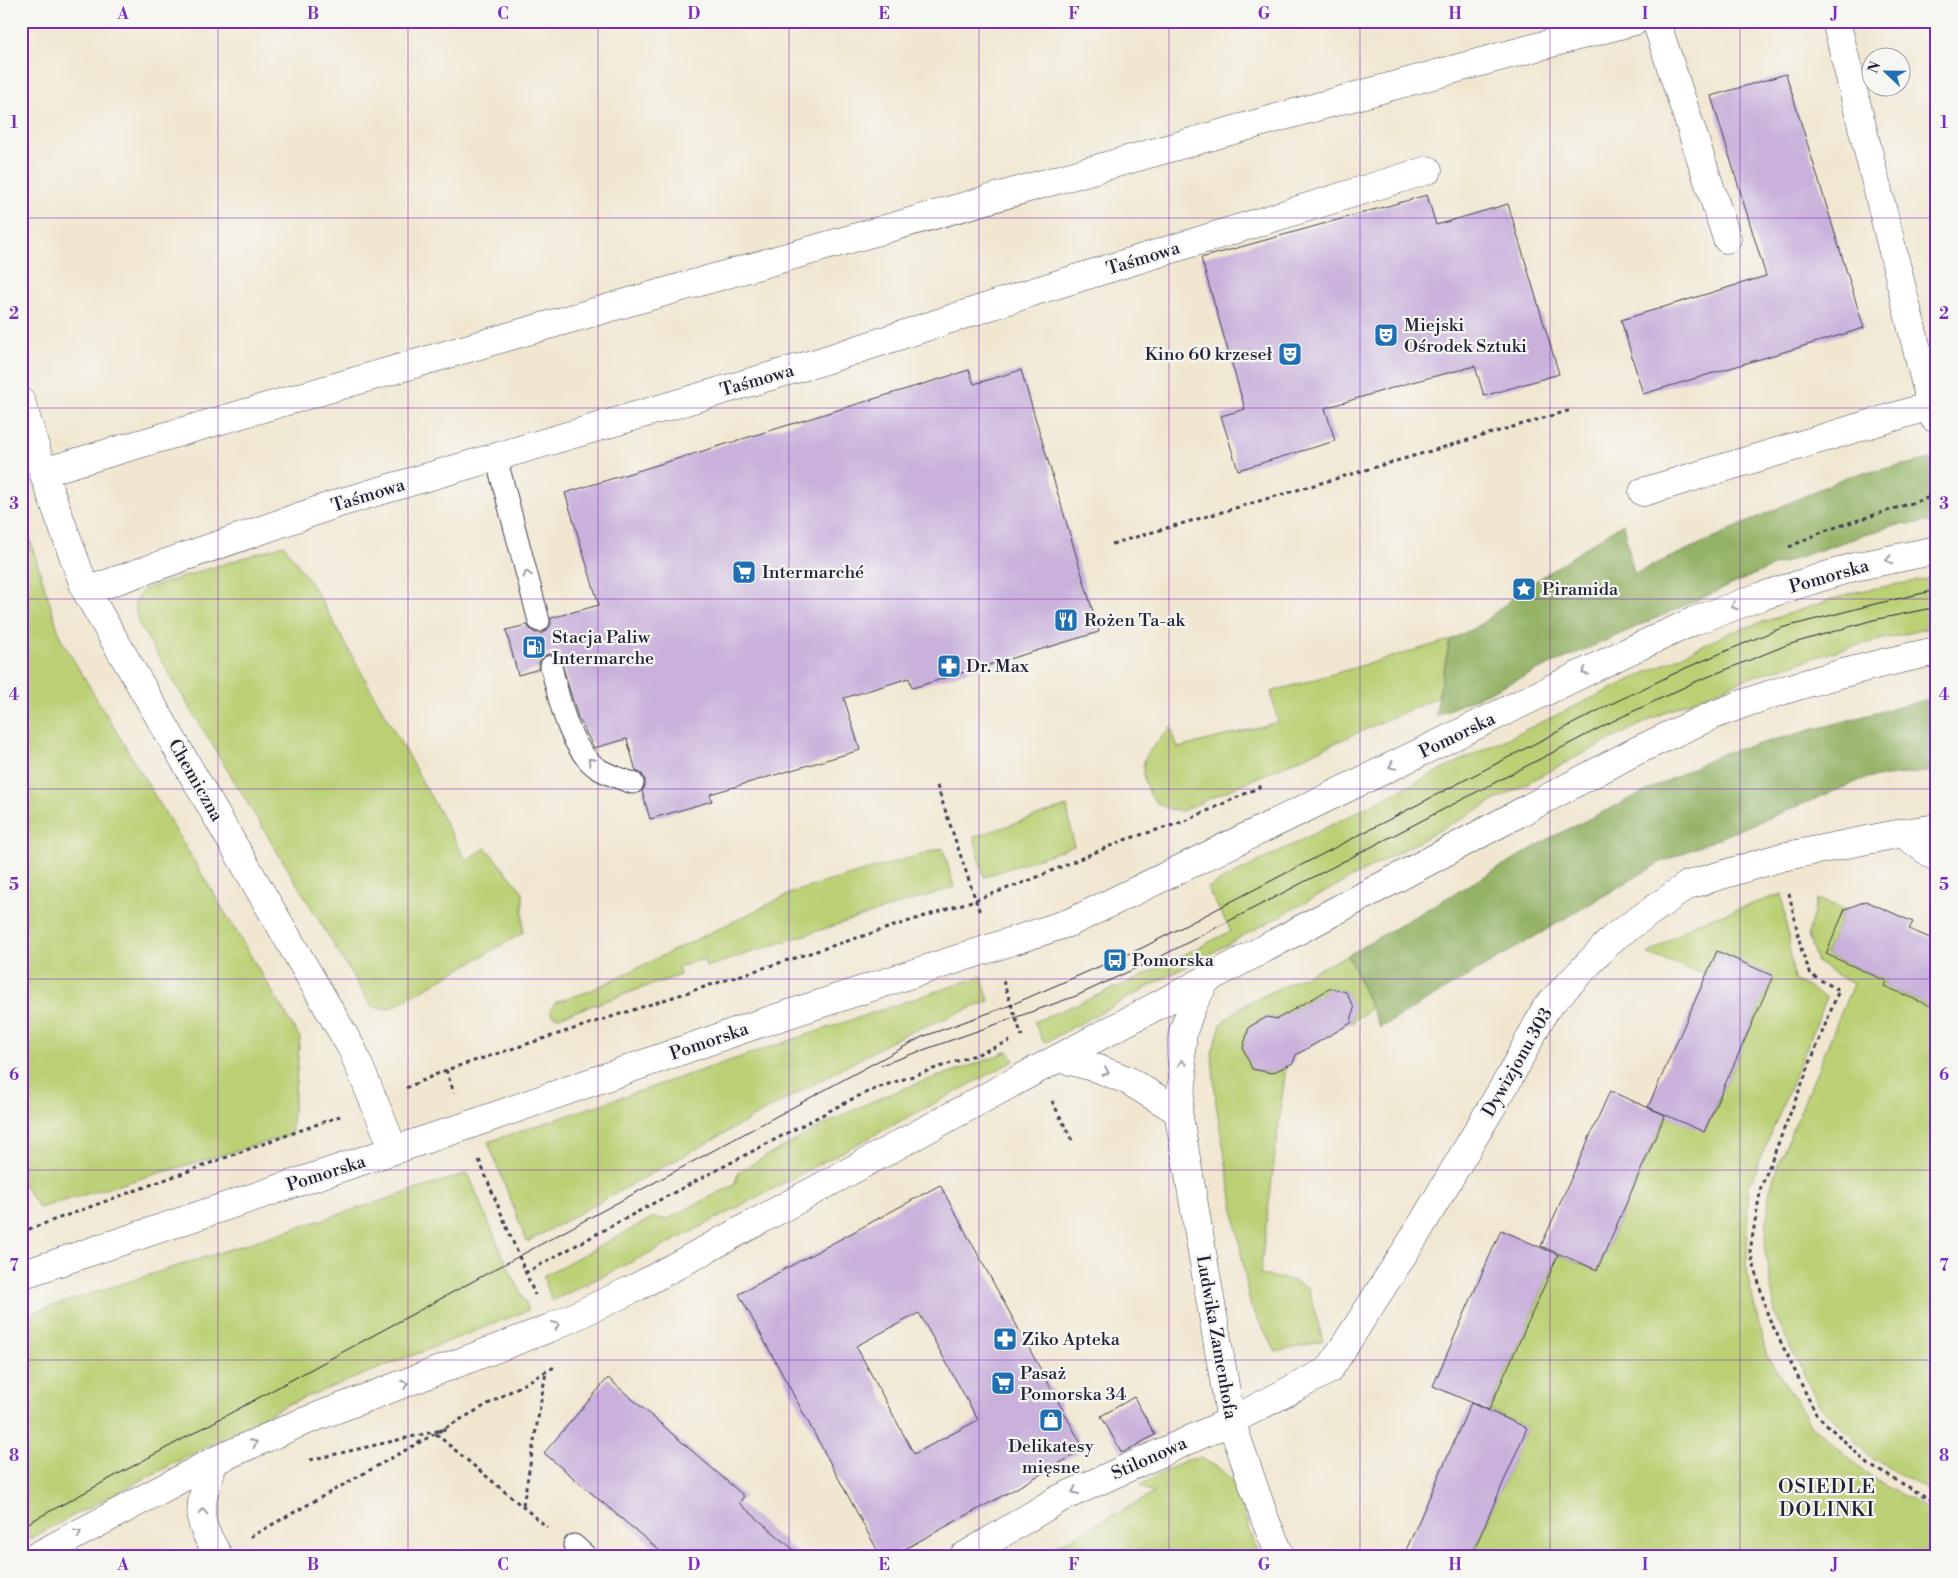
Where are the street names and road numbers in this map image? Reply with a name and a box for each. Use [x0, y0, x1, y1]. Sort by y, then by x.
street label: Taśmowa [1104, 236, 1184, 281]
street label: Taśmowa [718, 359, 798, 402]
street label: Taśmowa [329, 473, 409, 518]
street label: Pomorska [1787, 554, 1872, 599]
street label: Pomorska [1415, 707, 1500, 764]
street label: Chemiczna [163, 735, 229, 826]
street label: Dywizjonu 303 [1477, 1004, 1558, 1121]
street label: Pomorska [667, 1017, 752, 1066]
street label: Pomorska [284, 1150, 369, 1197]
street label: Ludwika Zamenhofa [1191, 1253, 1242, 1422]
street label: Stilonowa [1108, 1431, 1191, 1485]

